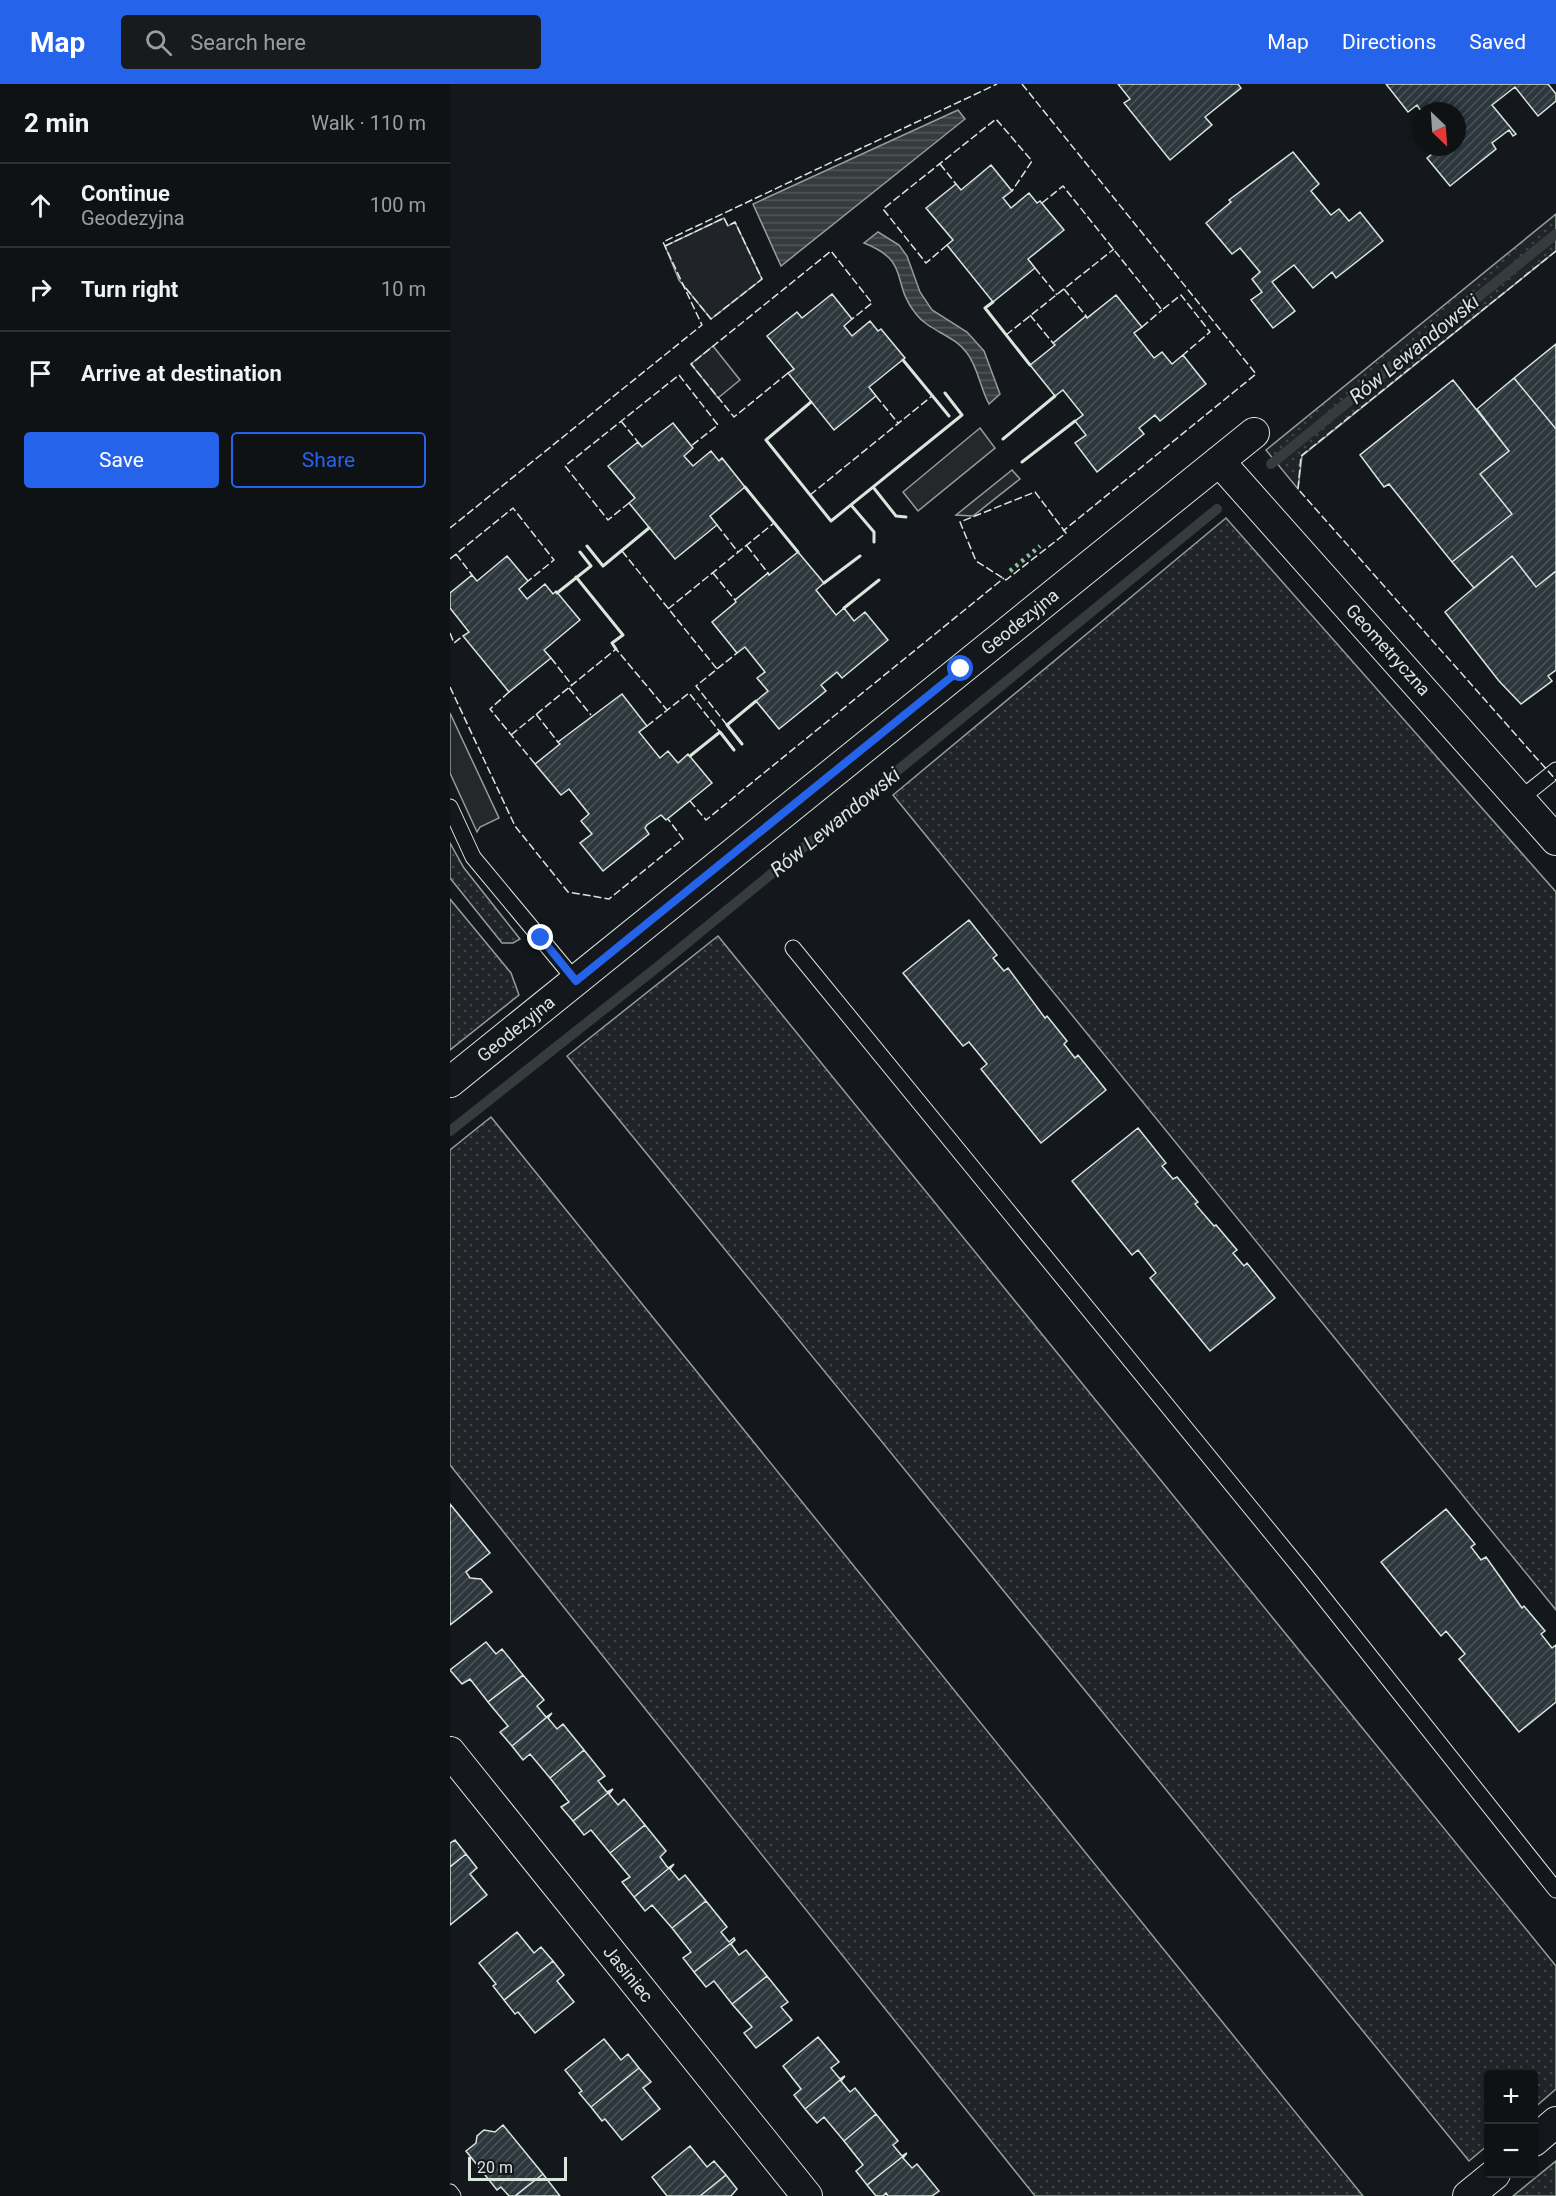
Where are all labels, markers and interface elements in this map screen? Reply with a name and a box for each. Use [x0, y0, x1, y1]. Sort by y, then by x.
search box [121, 15, 541, 69]
text: Map [30, 26, 85, 59]
icon: search [142, 26, 175, 59]
text: Search here [190, 30, 306, 55]
text: Map [1267, 30, 1309, 54]
text: Directions [1342, 30, 1436, 54]
text: Saved [1469, 30, 1526, 54]
north arrow [1412, 102, 1466, 156]
text: 2 min [24, 108, 89, 138]
text: Walk · 110 m [311, 111, 426, 135]
text: Continue [81, 181, 170, 206]
icon: ahead [24, 189, 57, 222]
text: 100 m [370, 193, 426, 217]
text: Geodezyjna [81, 206, 185, 230]
icon: right [24, 273, 57, 306]
text: Turn right [81, 277, 178, 302]
text: 10 m [381, 277, 426, 301]
water label: Rów Lewandowski [1344, 289, 1484, 409]
icon: arrive [24, 357, 57, 390]
text: Arrive at destination [81, 361, 282, 386]
button: Save [24, 432, 219, 488]
button: Share [231, 432, 426, 488]
street label: Geodezyjna [977, 584, 1063, 659]
street label: Geometryczna [1342, 600, 1435, 700]
route start [947, 655, 973, 681]
water label: Rów Lewandowski [765, 762, 905, 882]
route end [527, 924, 553, 950]
street label: Geodezyjna [473, 991, 559, 1066]
street label: Jasiniec [599, 1941, 658, 2006]
map controls [1484, 2070, 1538, 2178]
button: + [1484, 2070, 1538, 2124]
button: − [1484, 2124, 1538, 2178]
scale bar [468, 2154, 567, 2182]
text: 20 m [477, 2158, 513, 2177]

